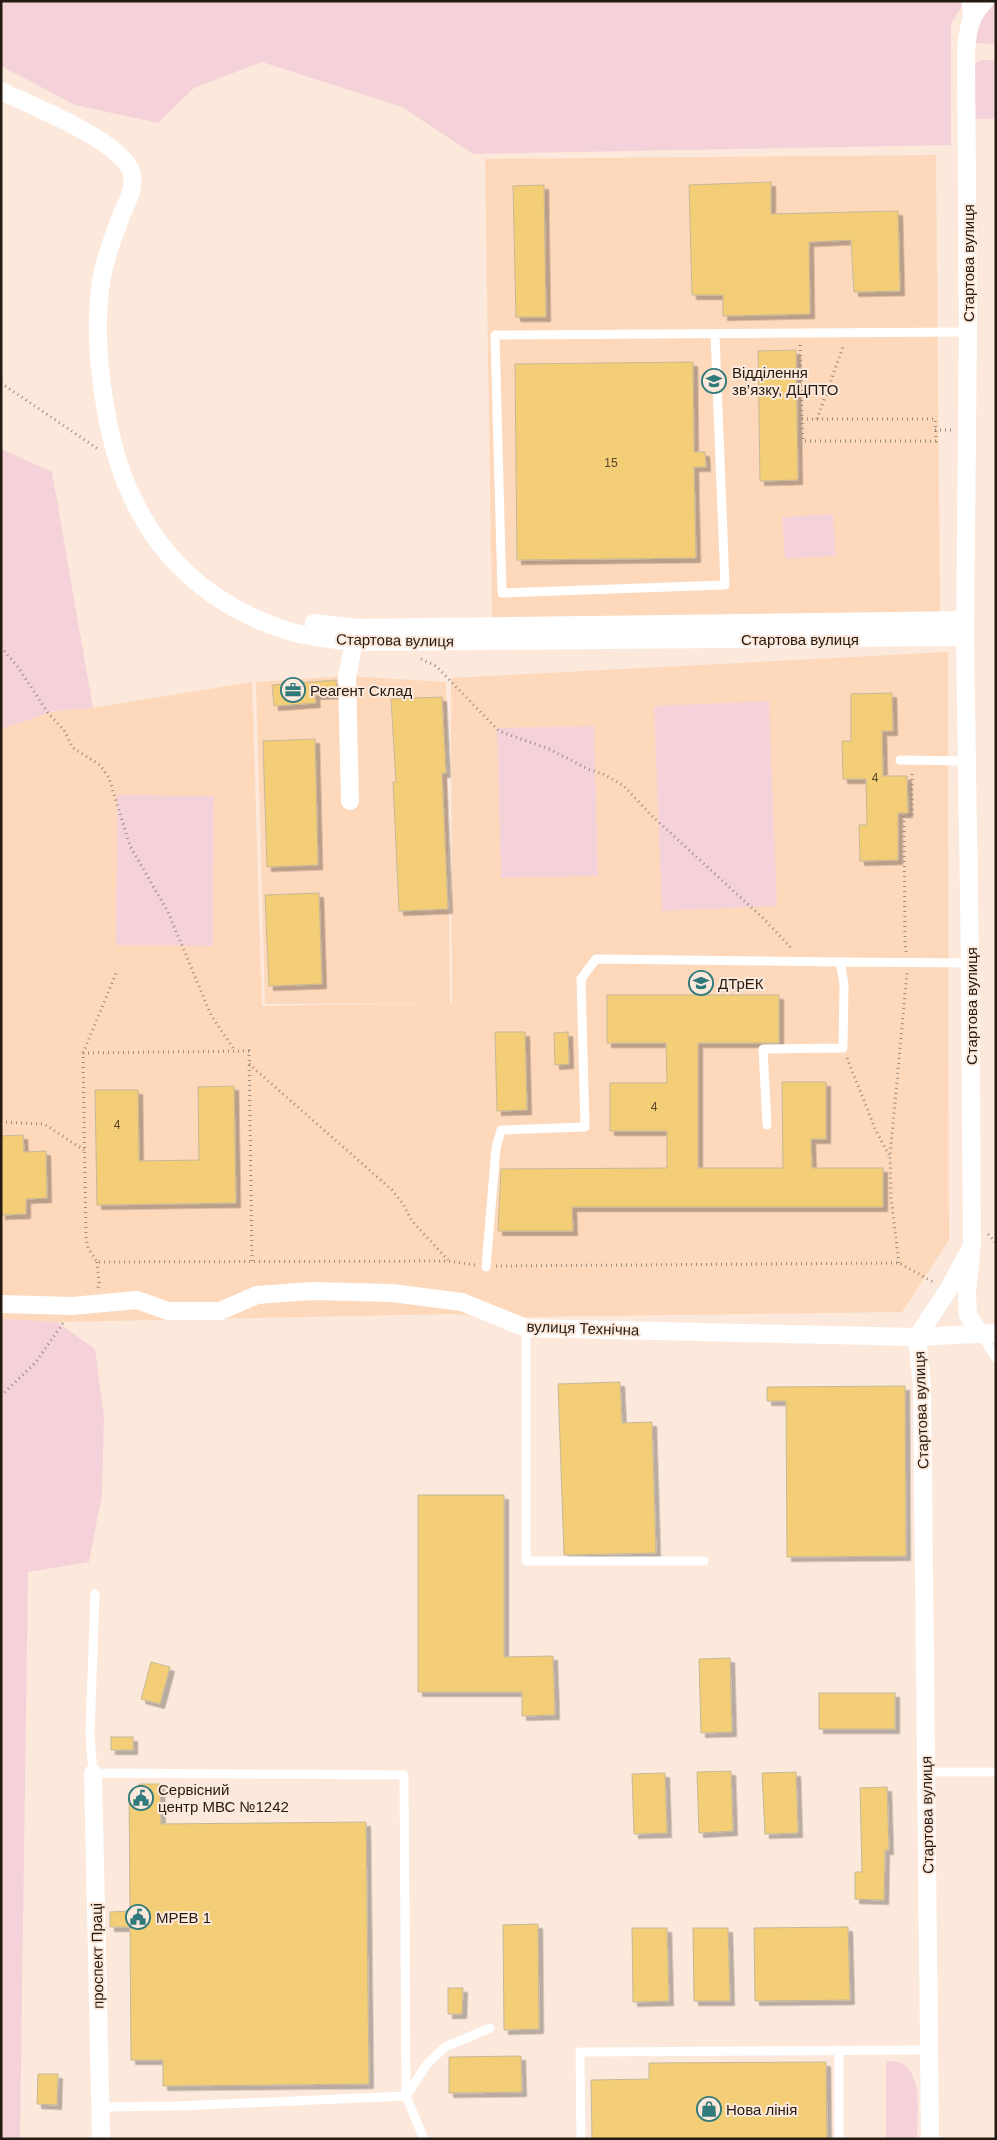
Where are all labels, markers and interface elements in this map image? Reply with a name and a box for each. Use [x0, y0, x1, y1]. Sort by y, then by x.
street label: Стартова вулиця [960, 204, 977, 322]
place label: Відділення зв’язку, ДЦПТО [732, 364, 838, 398]
school or university icon: Відділення зв’язку, ДЦПТО [701, 368, 727, 394]
house number: 15 [604, 456, 618, 470]
street label: Стартова вулиця [336, 630, 454, 650]
street label: Стартова вулиця [741, 631, 859, 648]
office icon: Реагент Склад [280, 677, 306, 703]
place label: Реагент Склад [310, 682, 412, 699]
house number: 4 [872, 771, 879, 785]
street label: Стартова вулиця [963, 947, 980, 1065]
school or university icon: ДТрЕК [688, 970, 714, 996]
place label: ДТрЕК [718, 975, 764, 992]
house number: 4 [651, 1100, 658, 1114]
house number: 4 [114, 1118, 121, 1132]
street label: вулиця Технічна [526, 1318, 640, 1338]
street label: Стартова вулиця [910, 1351, 932, 1469]
street label: Стартова вулиця [917, 1756, 937, 1874]
place label: Сервісний центр МВС №1242 [158, 1781, 289, 1815]
public building icon: Сервісний центр МВС №1242 [128, 1785, 154, 1811]
street label: проспект Праці [88, 1903, 106, 2009]
public building icon: МРЕВ 1 [125, 1904, 151, 1930]
place label: МРЕВ 1 [156, 1909, 211, 1926]
shop icon: Нова лінія [696, 2096, 722, 2122]
place label: Нова лінія [726, 2101, 797, 2118]

